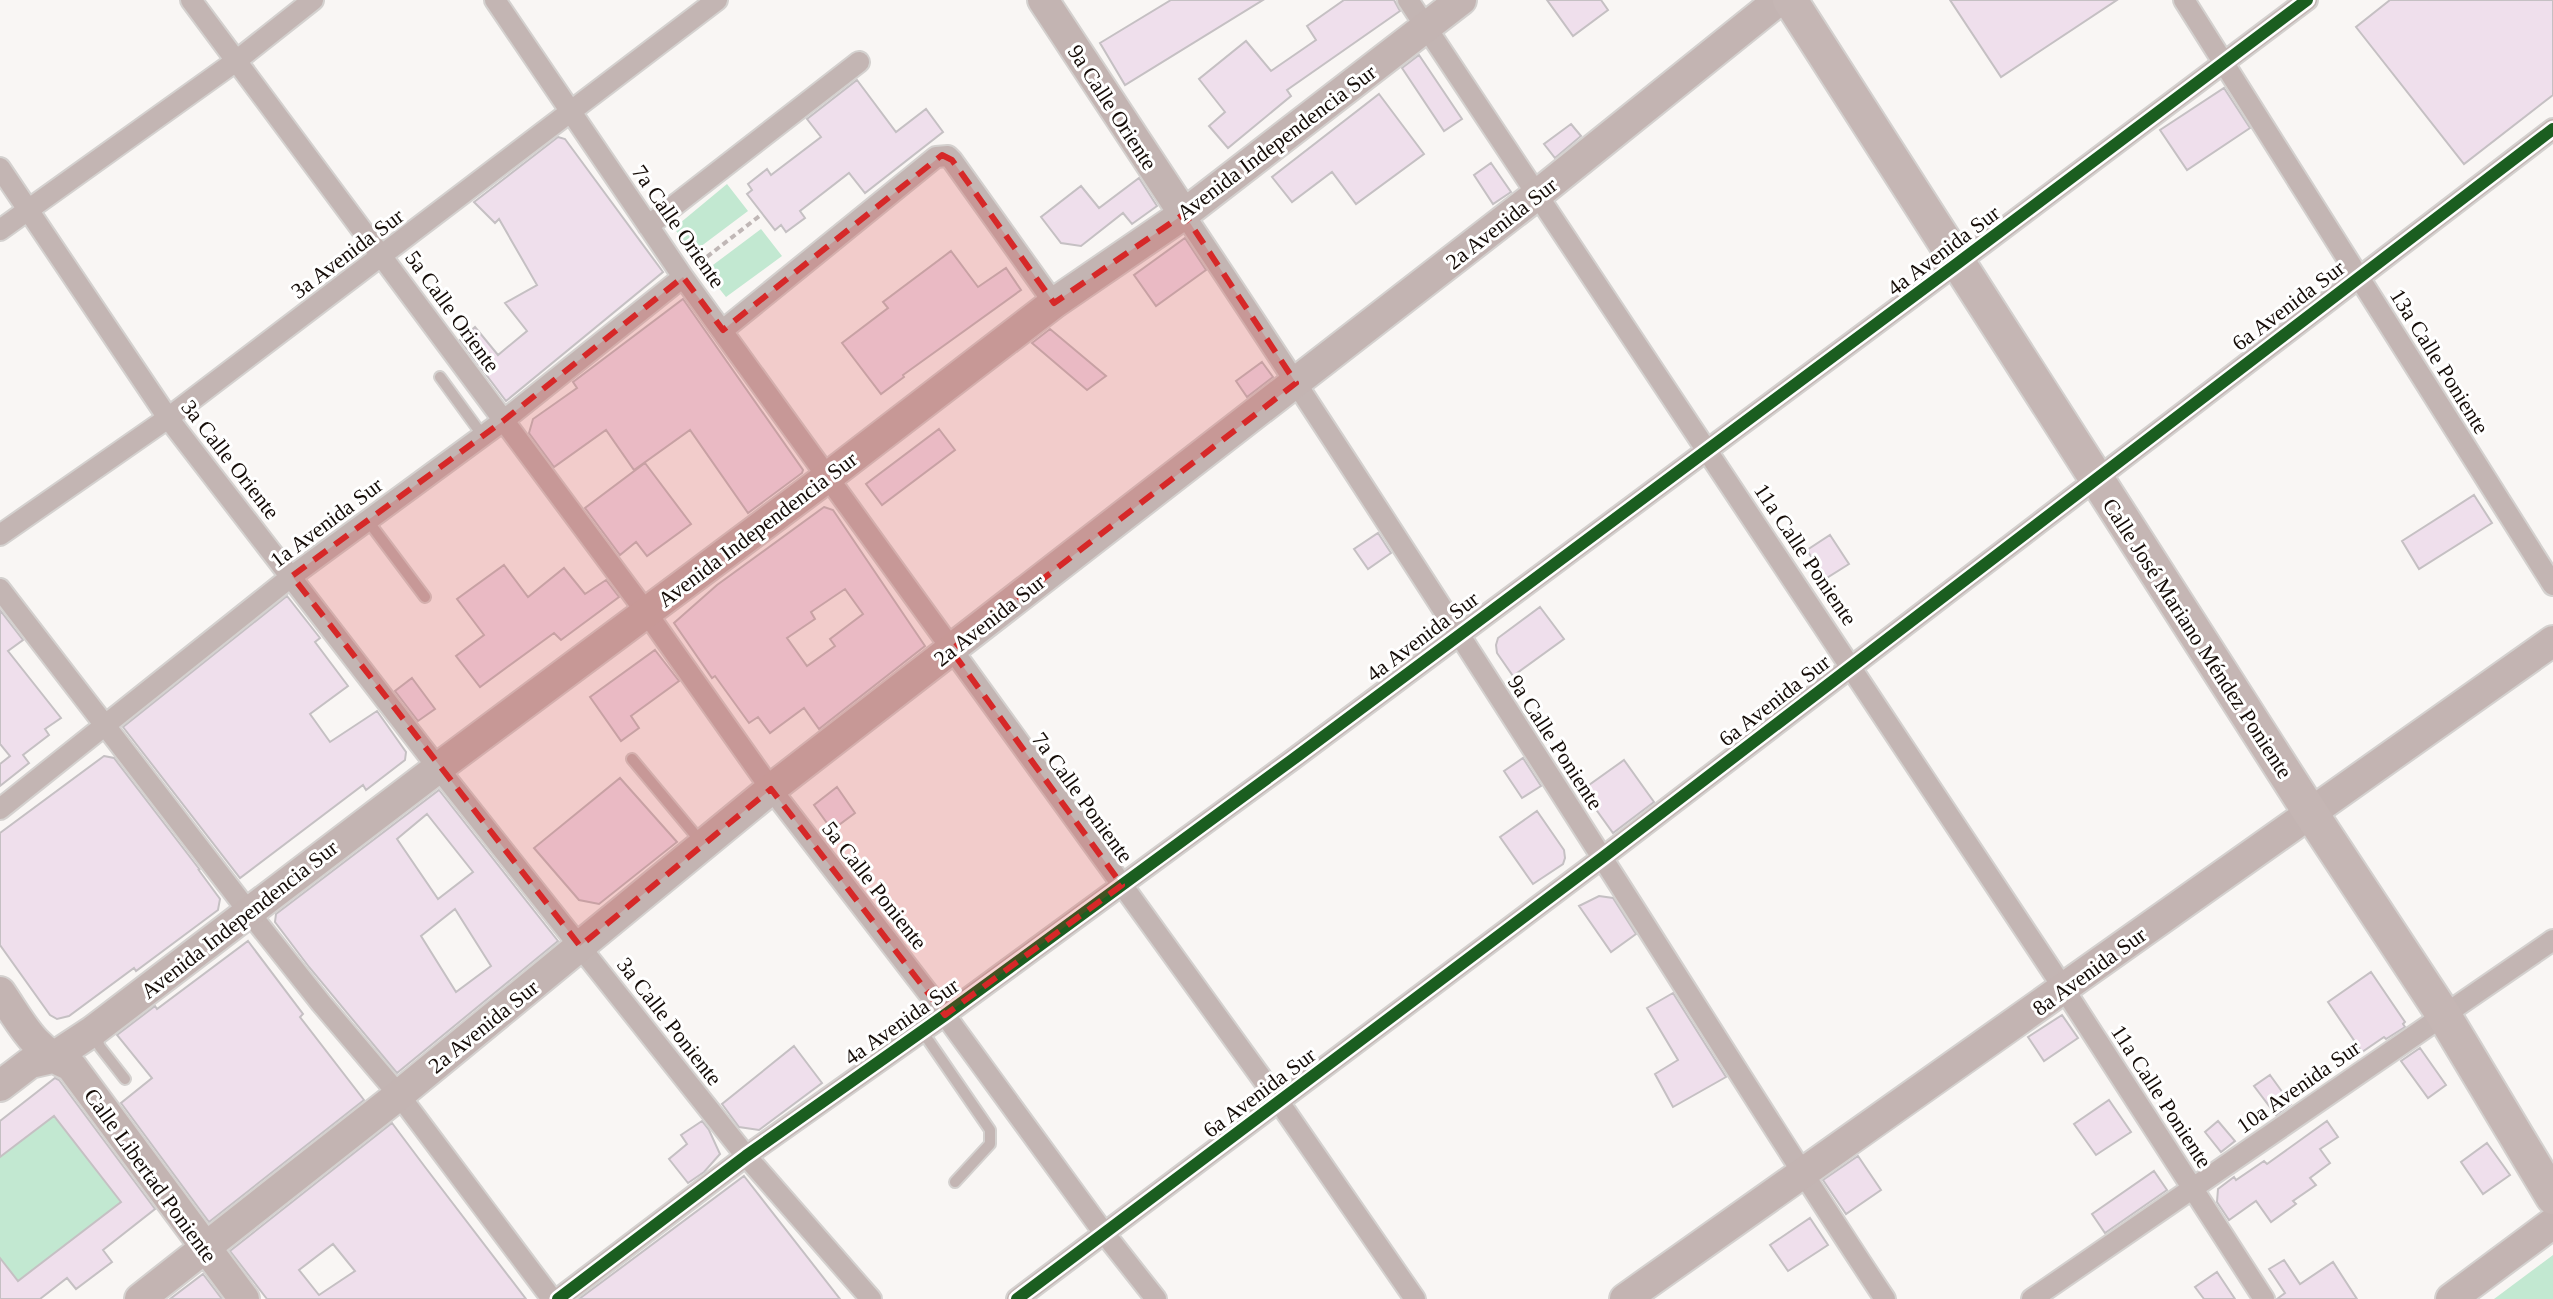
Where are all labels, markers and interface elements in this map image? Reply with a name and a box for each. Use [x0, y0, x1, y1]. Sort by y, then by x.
street label: 9a Calle Oriente [1063, 40, 1162, 175]
street label: Avenida Independencia Sur [1172, 59, 1381, 225]
street label: 7a Calle Oriente [627, 160, 730, 293]
street label: 2a Avenida Sur [1441, 172, 1562, 274]
street label: 4a Avenida Sur [1882, 200, 2005, 301]
street label: 3a Avenida Sur [286, 203, 409, 304]
street label: 5a Calle Oriente [400, 246, 505, 377]
street label: 6a Avenida Sur [2227, 255, 2350, 356]
street label: 13a Calle Poniente [2385, 284, 2494, 438]
street label: 3a Calle Oriente [176, 395, 285, 524]
street label: Avenida Independencia Sur [653, 446, 862, 612]
street label: 1a Avenida Sur [265, 472, 388, 573]
street label: 11a Calle Poniente [1749, 479, 1862, 630]
street label: Calle José Mariano Méndez Poniente [2098, 494, 2298, 783]
street label: 2a Avenida Sur [929, 569, 1050, 671]
street label: 4a Avenida Sur [1361, 586, 1484, 687]
street label: 6a Avenida Sur [1714, 649, 1835, 751]
street label: 9a Calle Poniente [1503, 670, 1608, 814]
street label: 7a Calle Poniente [1027, 727, 1138, 867]
street label: 5a Calle Poniente [817, 816, 932, 954]
street label: Avenida Independencia Sur [136, 834, 343, 1004]
street label: 8a Avenida Sur [2028, 922, 2151, 1021]
street label: 3a Calle Poniente [612, 952, 727, 1090]
street label: 4a Avenida Sur [839, 972, 964, 1070]
street label: 2a Avenida Sur [423, 974, 544, 1078]
street label: 11a Calle Poniente [2106, 1020, 2217, 1172]
street label: 10a Avenida Sur [2232, 1034, 2365, 1138]
street label: 6a Avenida Sur [1198, 1042, 1321, 1143]
street label: Calle Libertad Poniente [79, 1083, 222, 1267]

